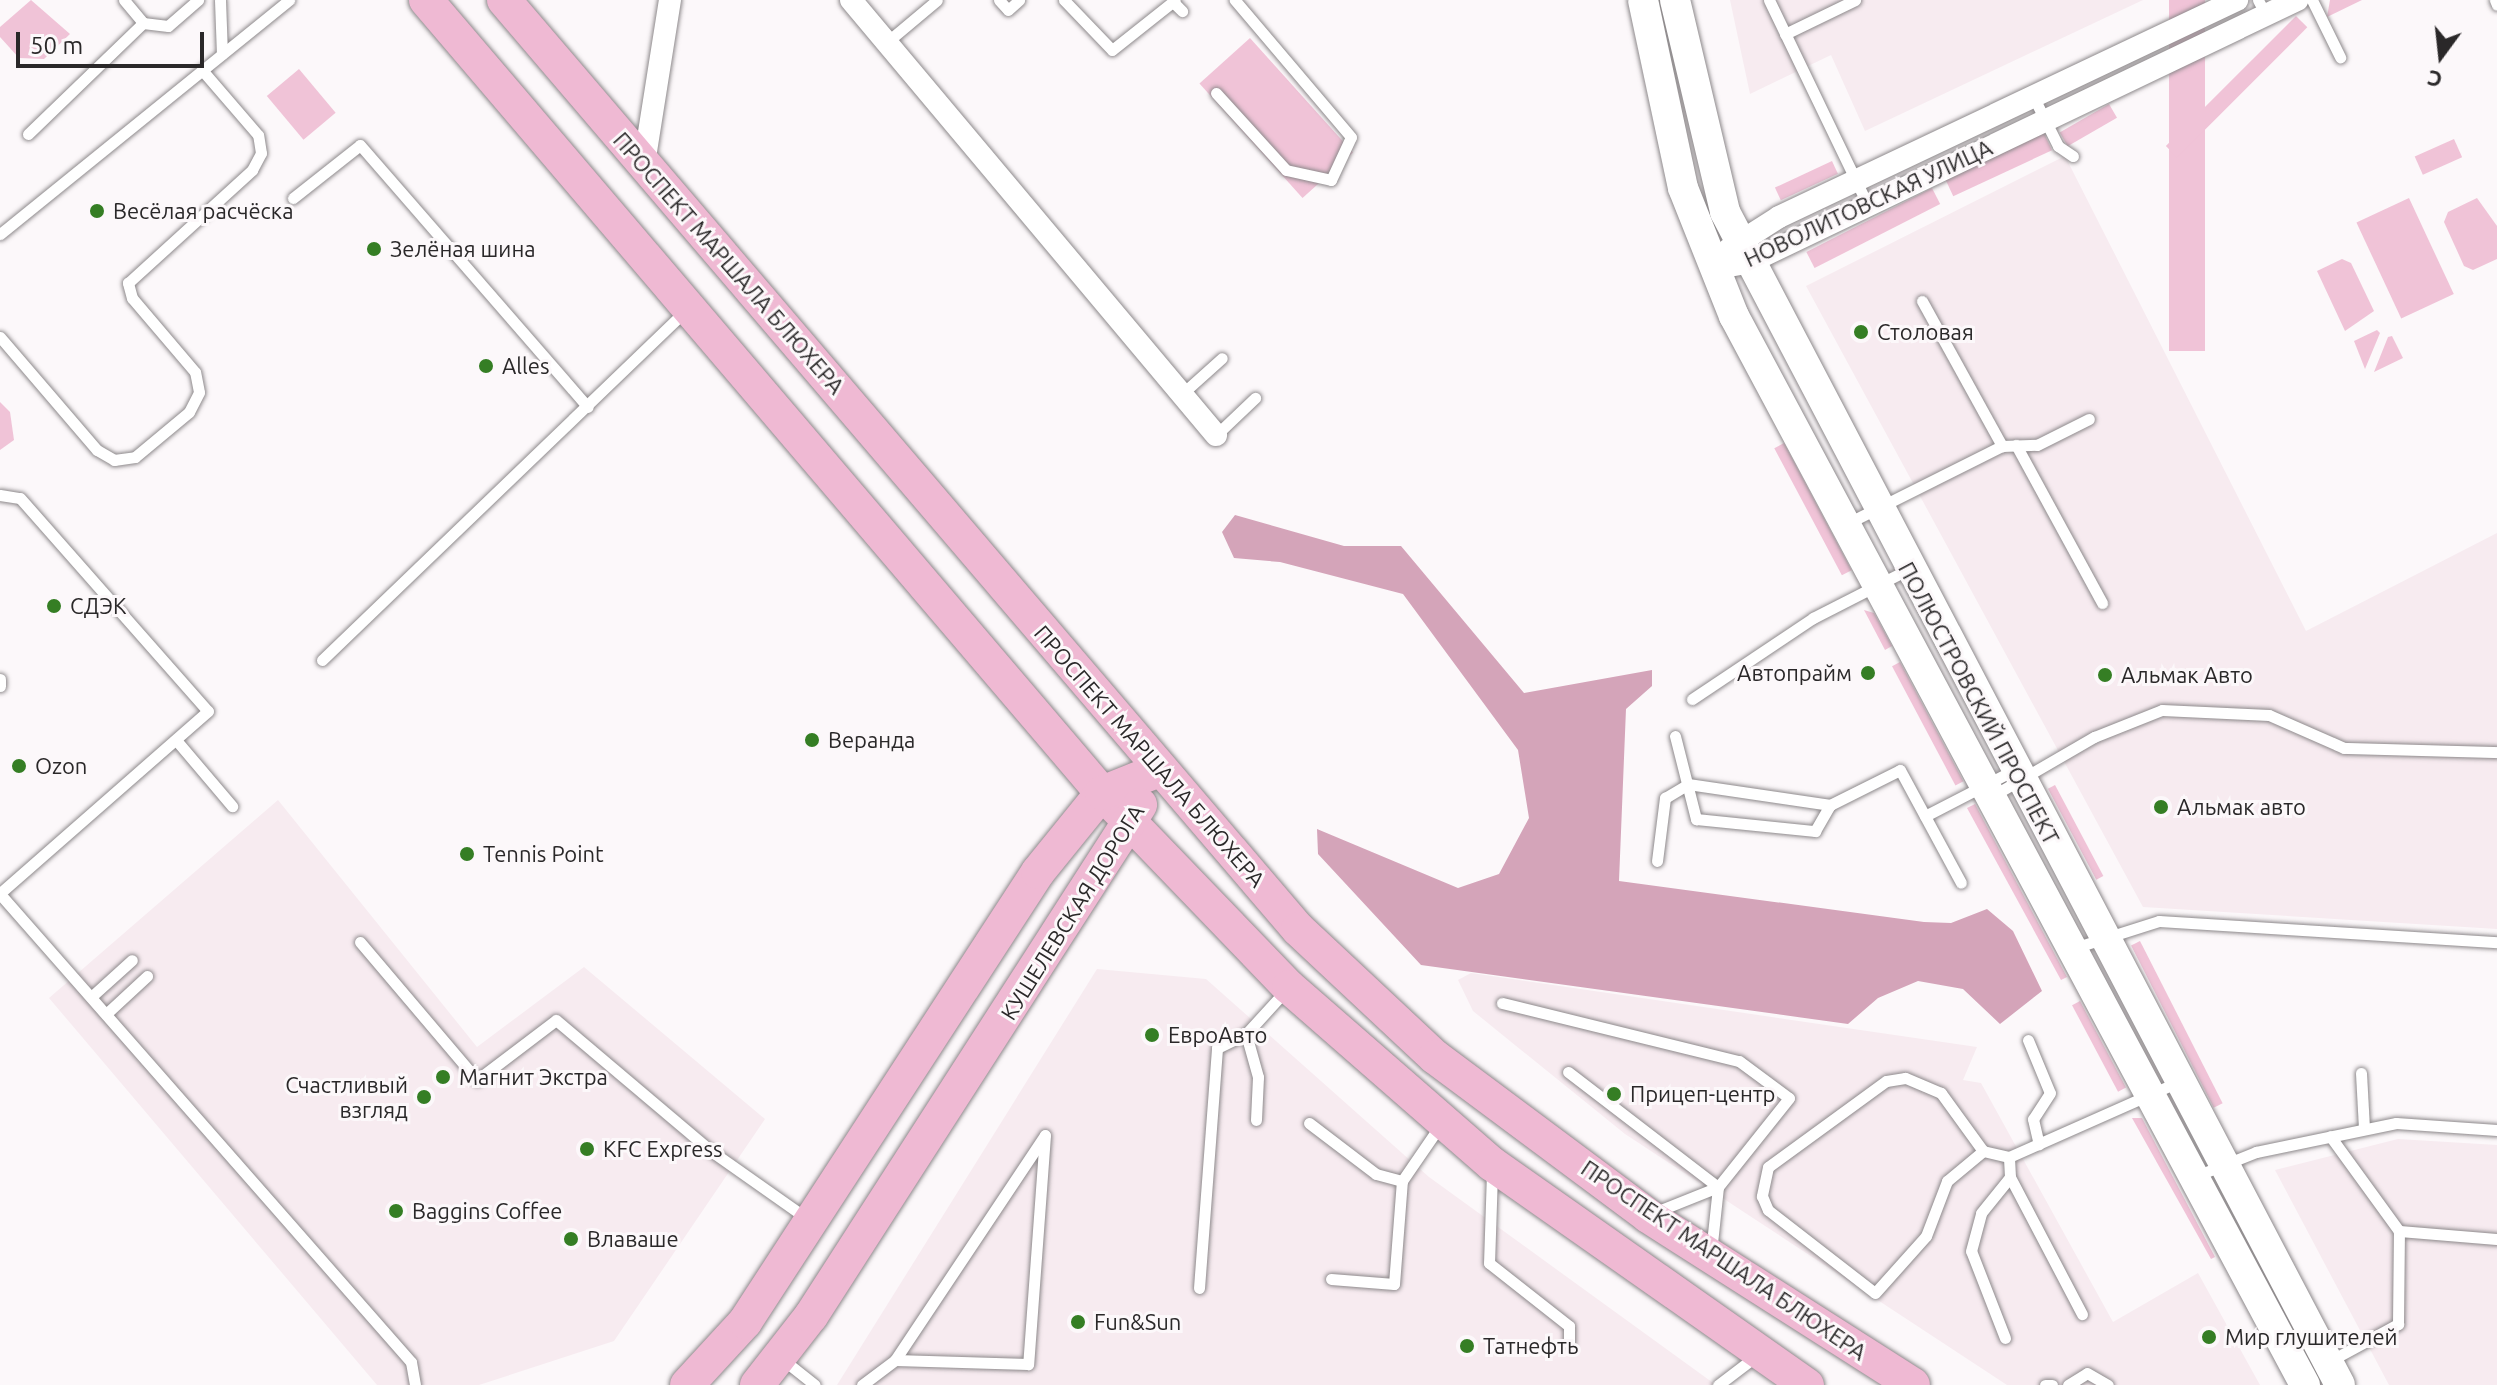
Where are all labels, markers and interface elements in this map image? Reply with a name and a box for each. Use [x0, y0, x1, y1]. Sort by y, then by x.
scale bar [20, 16, 208, 66]
north arrow [2401, 16, 2481, 96]
text: 50 m [30, 32, 83, 59]
text: С [2425, 66, 2445, 94]
street label: ПРОСПЕКТ МАРШАЛА БЛЮХЕРА [608, 127, 850, 399]
street label: НОВОЛИТОВСКАЯ УЛИЦА [1740, 134, 1996, 272]
place label: Весёлая расчёска [113, 198, 293, 224]
marker: Весёлая расчёска [88, 202, 106, 220]
place label: Зелёная шина [390, 236, 536, 262]
marker: Зелёная шина [365, 240, 383, 258]
place label: Столовая [1877, 319, 1974, 345]
marker: Столовая [1852, 323, 1870, 341]
place label: Alles [502, 353, 550, 379]
marker: Alles [477, 357, 495, 375]
street label: ПОЛЮСТРОВСКИЙ ПРОСПЕКТ [1893, 557, 2065, 849]
place label: СДЭК [70, 593, 126, 619]
marker: СДЭК [45, 597, 63, 615]
street label: ПРОСПЕКТ МАРШАЛА БЛЮХЕРА [1029, 620, 1271, 892]
place label: Автопрайм [1737, 660, 1852, 686]
place label: Альмак Авто [2121, 662, 2253, 688]
marker: Автопрайм [1859, 664, 1877, 682]
marker: Альмак Авто [2096, 666, 2114, 684]
place label: Веранда [828, 727, 915, 753]
marker: Веранда [803, 731, 821, 749]
place label: Ozon [35, 753, 87, 779]
marker: Ozon [10, 757, 28, 775]
place label: Альмак авто [2177, 794, 2306, 820]
marker: Альмак авто [2152, 798, 2170, 816]
street label: КУШЕЛЕВСКАЯ ДОРОГА [995, 799, 1149, 1025]
place label: Tennis Point [483, 841, 604, 867]
marker: Tennis Point [458, 845, 476, 863]
place label: ЕвроАвто [1168, 1022, 1267, 1048]
marker: ЕвроАвто [1143, 1026, 1161, 1044]
place label: Магнит Экстра [459, 1064, 608, 1090]
marker: Магнит Экстра [434, 1068, 452, 1086]
place label: Счастливый взгляд [285, 1071, 408, 1122]
place label: Прицеп-центр [1630, 1081, 1775, 1107]
marker: Прицеп-центр [1605, 1085, 1623, 1103]
marker: Счастливый взгляд [415, 1088, 433, 1106]
place label: KFC Express [603, 1136, 723, 1162]
marker: KFC Express [578, 1140, 596, 1158]
street label: ПРОСПЕКТ МАРШАЛА БЛЮХЕРА [1576, 1155, 1872, 1365]
place label: Baggins Coffee [412, 1198, 562, 1224]
marker: Baggins Coffee [387, 1202, 405, 1220]
place label: Влаваше [587, 1226, 679, 1252]
marker: Влаваше [562, 1230, 580, 1248]
place label: Fun&Sun [1094, 1309, 1181, 1335]
marker: Fun&Sun [1069, 1313, 1087, 1331]
place label: Мир глушителей [2225, 1324, 2398, 1350]
marker: Мир глушителей [2200, 1328, 2218, 1346]
place label: Татнефть [1483, 1333, 1578, 1359]
marker: Татнефть [1458, 1337, 1476, 1355]

